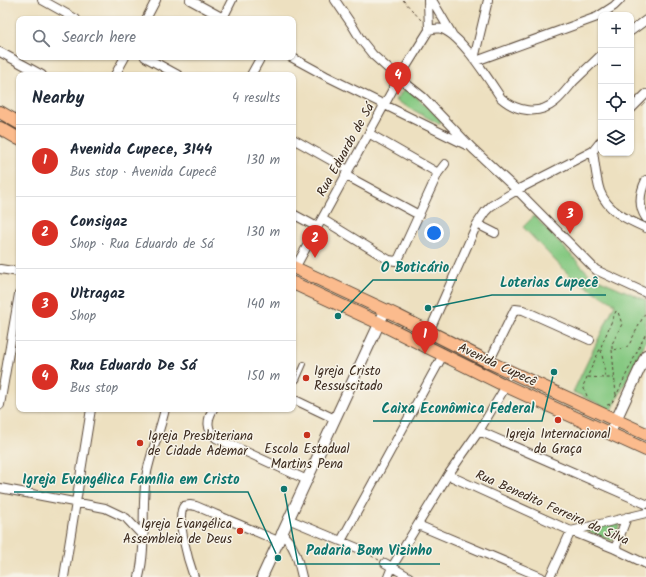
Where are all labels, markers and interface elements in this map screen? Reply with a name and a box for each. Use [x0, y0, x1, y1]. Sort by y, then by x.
map controls [598, 12, 634, 156]
button: + [598, 12, 634, 48]
search box [16, 16, 296, 60]
text: Search here [62, 26, 136, 50]
icon: search [30, 27, 52, 49]
button: − [598, 48, 634, 84]
pin: 4 [385, 62, 411, 95]
button: locate [598, 84, 634, 120]
text: Nearby [32, 85, 84, 112]
text: 4 results [232, 88, 280, 109]
street label: Rua Eduardo de Sá [312, 98, 381, 201]
button: layers [598, 120, 634, 156]
text: Avenida Cupece, 3144 [70, 138, 212, 162]
text: 1 [43, 150, 47, 171]
text: 130 m [246, 150, 280, 171]
text: Bus stop · Avenida Cupecê [70, 162, 216, 183]
pin: 3 [557, 201, 583, 234]
text: Consigaz [70, 210, 127, 234]
text: 2 [41, 222, 49, 243]
text: 130 m [246, 222, 280, 243]
your location [424, 223, 444, 243]
pin: 2 [302, 225, 328, 258]
text: Shop · Rua Eduardo de Sá [70, 234, 214, 255]
callout: O Boticário [373, 254, 457, 280]
text: O Boticário [381, 257, 450, 279]
callout: Loterias Cupecê [492, 269, 606, 295]
text: Loterias Cupecê [500, 272, 599, 294]
text: Ultragaz [70, 282, 125, 306]
text: 3 [41, 294, 49, 315]
text: 140 m [247, 294, 280, 315]
text: Shop [70, 306, 96, 327]
pin: 1 [412, 321, 438, 354]
street label: Avenida Cupecê [454, 338, 540, 393]
text: Rua Eduardo De Sá [70, 354, 196, 378]
place label: Igreja Cristo Ressuscitado [314, 361, 383, 397]
text: 4 [41, 366, 49, 387]
text: 150 m [247, 366, 280, 387]
marker: Igreja Cristo Ressuscitado [301, 373, 311, 383]
text: Bus stop [70, 378, 118, 399]
callout: Caixa Econômica Federal [373, 395, 542, 421]
text: Caixa Econômica Federal [382, 398, 535, 420]
marker: Igreja Internacional da Graça [553, 415, 563, 425]
place label: Igreja Internacional da Graça [505, 424, 611, 460]
place label: Igreja Presbiteriana de Cidade Ademar [148, 426, 253, 462]
marker: Escola Estadual Martins Pena [302, 430, 312, 440]
marker: Igreja Presbiteriana de Cidade Ademar [135, 438, 145, 448]
place label: Escola Estadual Martins Pena [264, 439, 350, 475]
street label: Rua Benedito Ferreira da Silva [472, 465, 632, 551]
callout: Igreja Evangélica Família em Cristo [14, 466, 248, 492]
text: Igreja Evangélica Família em Cristo [22, 469, 240, 491]
place label: Igreja Evangélica Assembleia de Deus [123, 514, 232, 550]
marker: Igreja Evangélica Assembleia de Deus [235, 526, 245, 536]
callout: Padaria Bom Vizinho [298, 538, 440, 564]
text: Padaria Bom Vizinho [306, 540, 433, 562]

